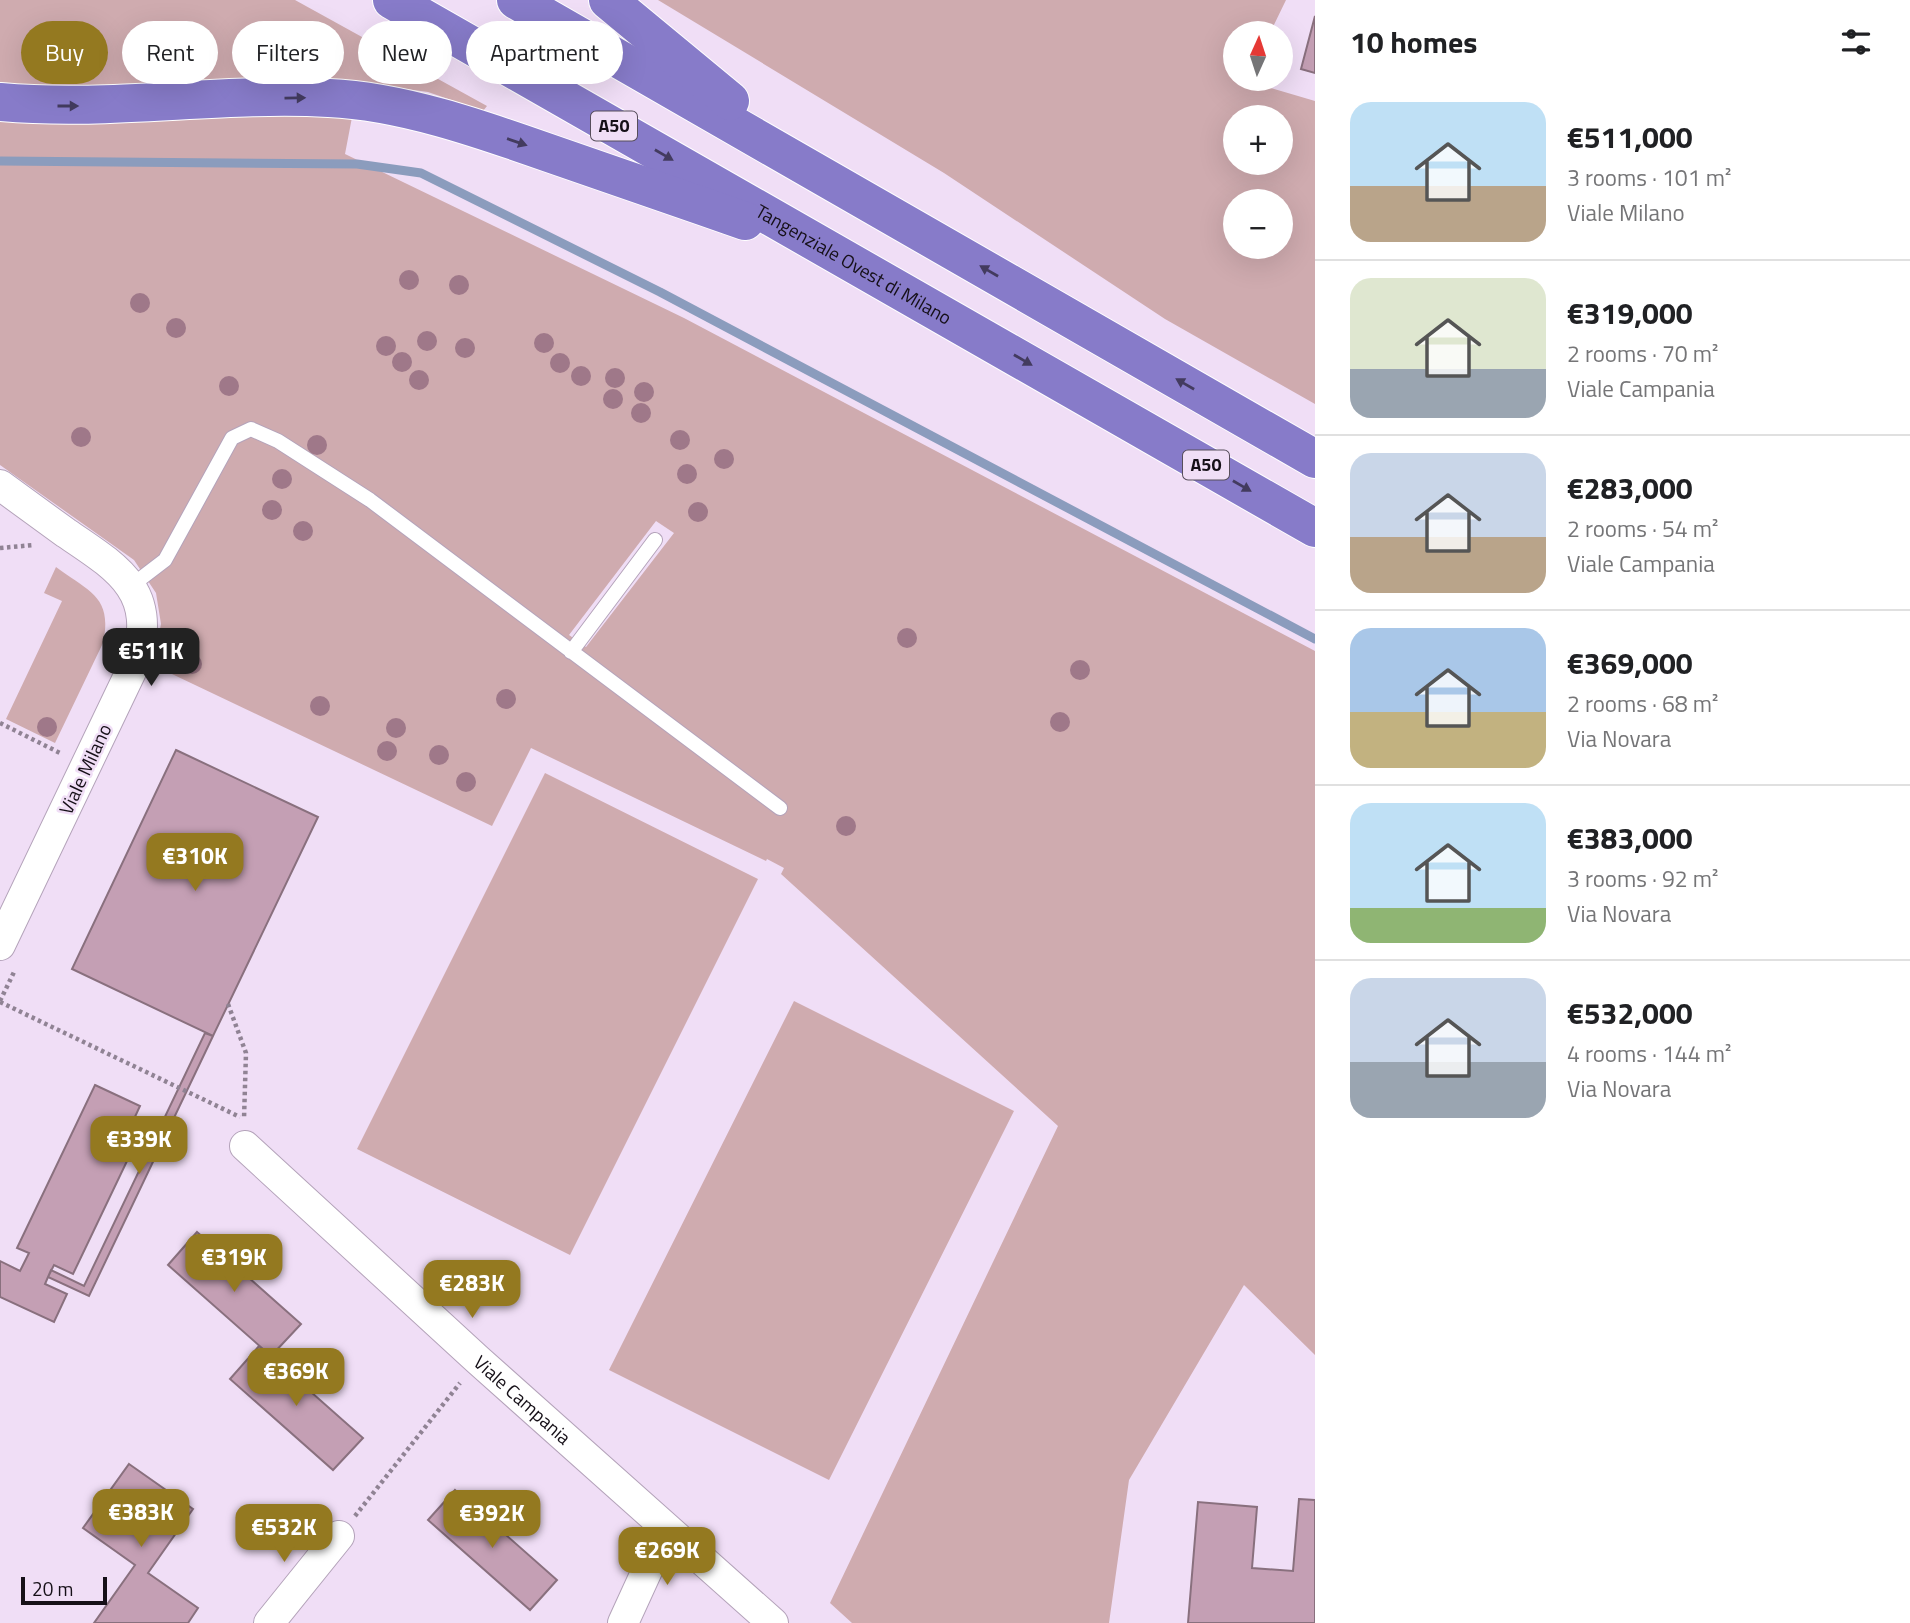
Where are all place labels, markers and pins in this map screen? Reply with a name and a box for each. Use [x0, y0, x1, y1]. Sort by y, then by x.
pin: €511K [102, 628, 200, 688]
pin: €310K [146, 834, 244, 893]
pin: €339K [90, 1116, 188, 1176]
pin: €319K [185, 1234, 283, 1294]
pin: €283K [423, 1260, 521, 1320]
pin: €369K [247, 1348, 345, 1408]
pin: €383K [92, 1490, 190, 1549]
pin: €392K [443, 1490, 541, 1550]
pin: €532K [235, 1504, 333, 1564]
pin: €269K [618, 1528, 716, 1587]

